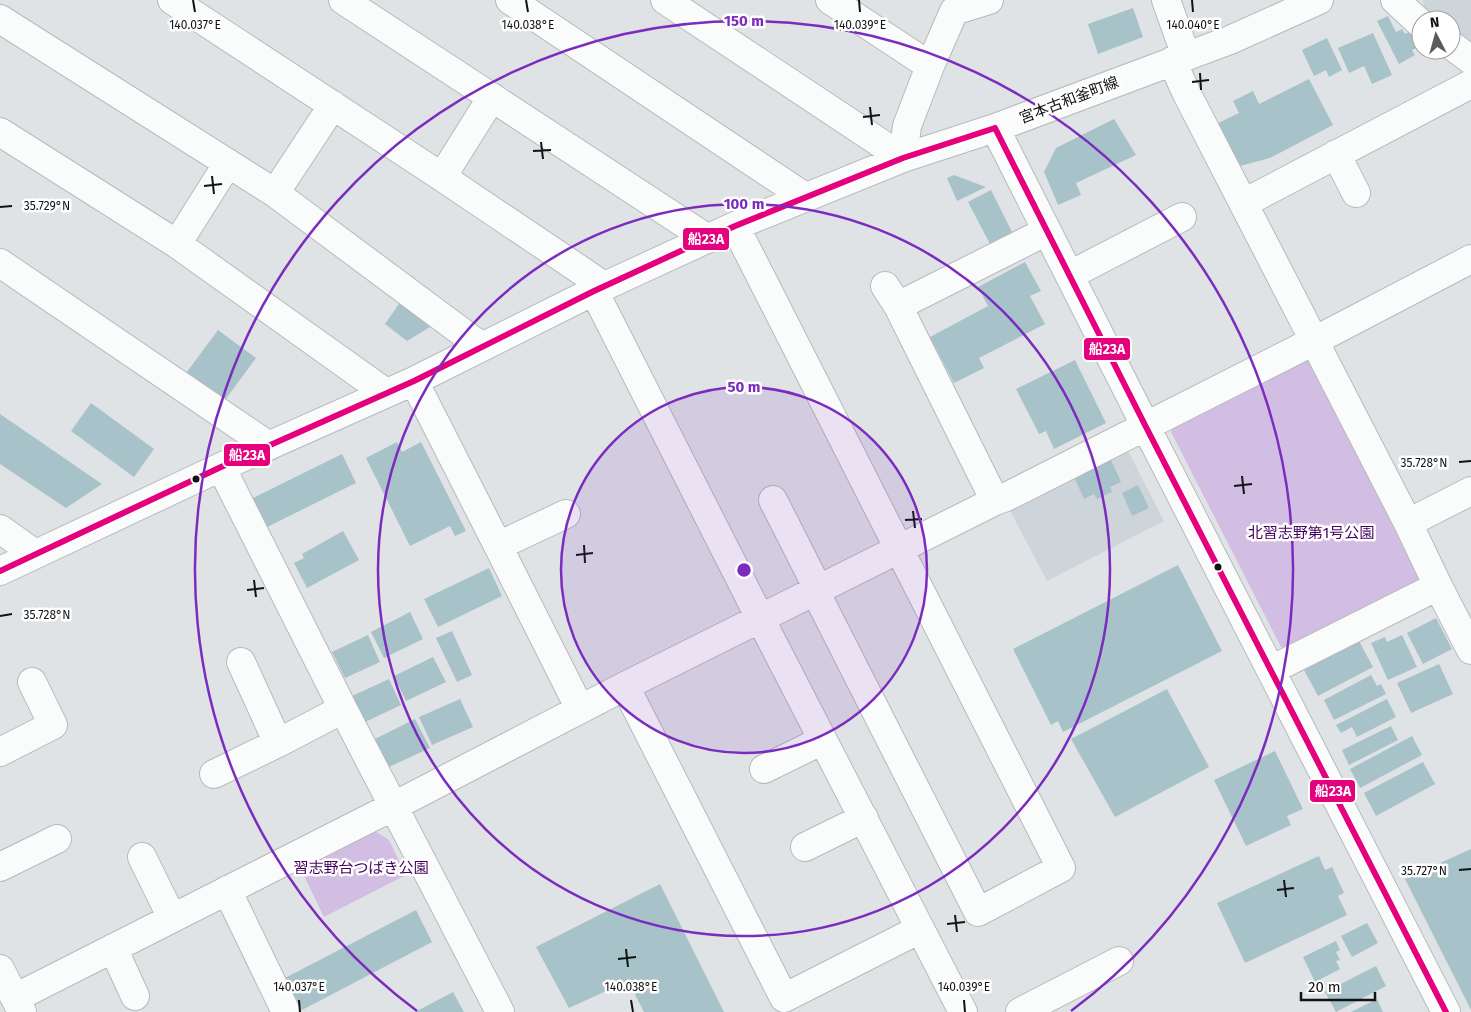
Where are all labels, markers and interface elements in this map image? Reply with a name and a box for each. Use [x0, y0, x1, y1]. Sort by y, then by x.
north arrow [1411, 10, 1461, 60]
text: 150 m [724, 12, 764, 30]
text: N [1429, 14, 1440, 32]
text: 140.037°E [169, 18, 221, 32]
text: 140.038°E [502, 18, 554, 32]
text: 140.039°E [834, 18, 886, 32]
text: 140.040°E [1166, 18, 1220, 32]
street label: 宮本古和釜町線 [1017, 73, 1121, 127]
text: 100 m [724, 195, 764, 213]
text: 35.729°N [24, 199, 70, 213]
line badge: 船23A [682, 227, 730, 251]
text: 船23A [688, 231, 725, 248]
line badge: 船23A [1083, 337, 1131, 361]
text: 船23A [1089, 341, 1126, 358]
text: 50 m [727, 378, 761, 396]
line badge: 船23A [223, 443, 271, 467]
text: 船23A [229, 447, 266, 464]
text: 35.728°N [1400, 456, 1448, 470]
unlabelled marker [191, 474, 201, 484]
park label: 北習志野第1号公園 [1248, 524, 1374, 542]
centre of rings [735, 561, 753, 579]
unlabelled marker [1213, 562, 1223, 572]
text: 35.728°N [23, 608, 71, 622]
line badge: 船23A [1309, 779, 1356, 803]
text: 船23A [1315, 783, 1352, 800]
park label: 習志野台つばき公園 [293, 859, 429, 877]
text: 35.727°N [1401, 864, 1447, 878]
scale bar [1301, 970, 1375, 1002]
text: 20 m [1308, 978, 1341, 996]
text: 140.037°E [273, 980, 325, 994]
text: 140.038°E [605, 980, 657, 994]
text: 140.039°E [938, 980, 990, 994]

